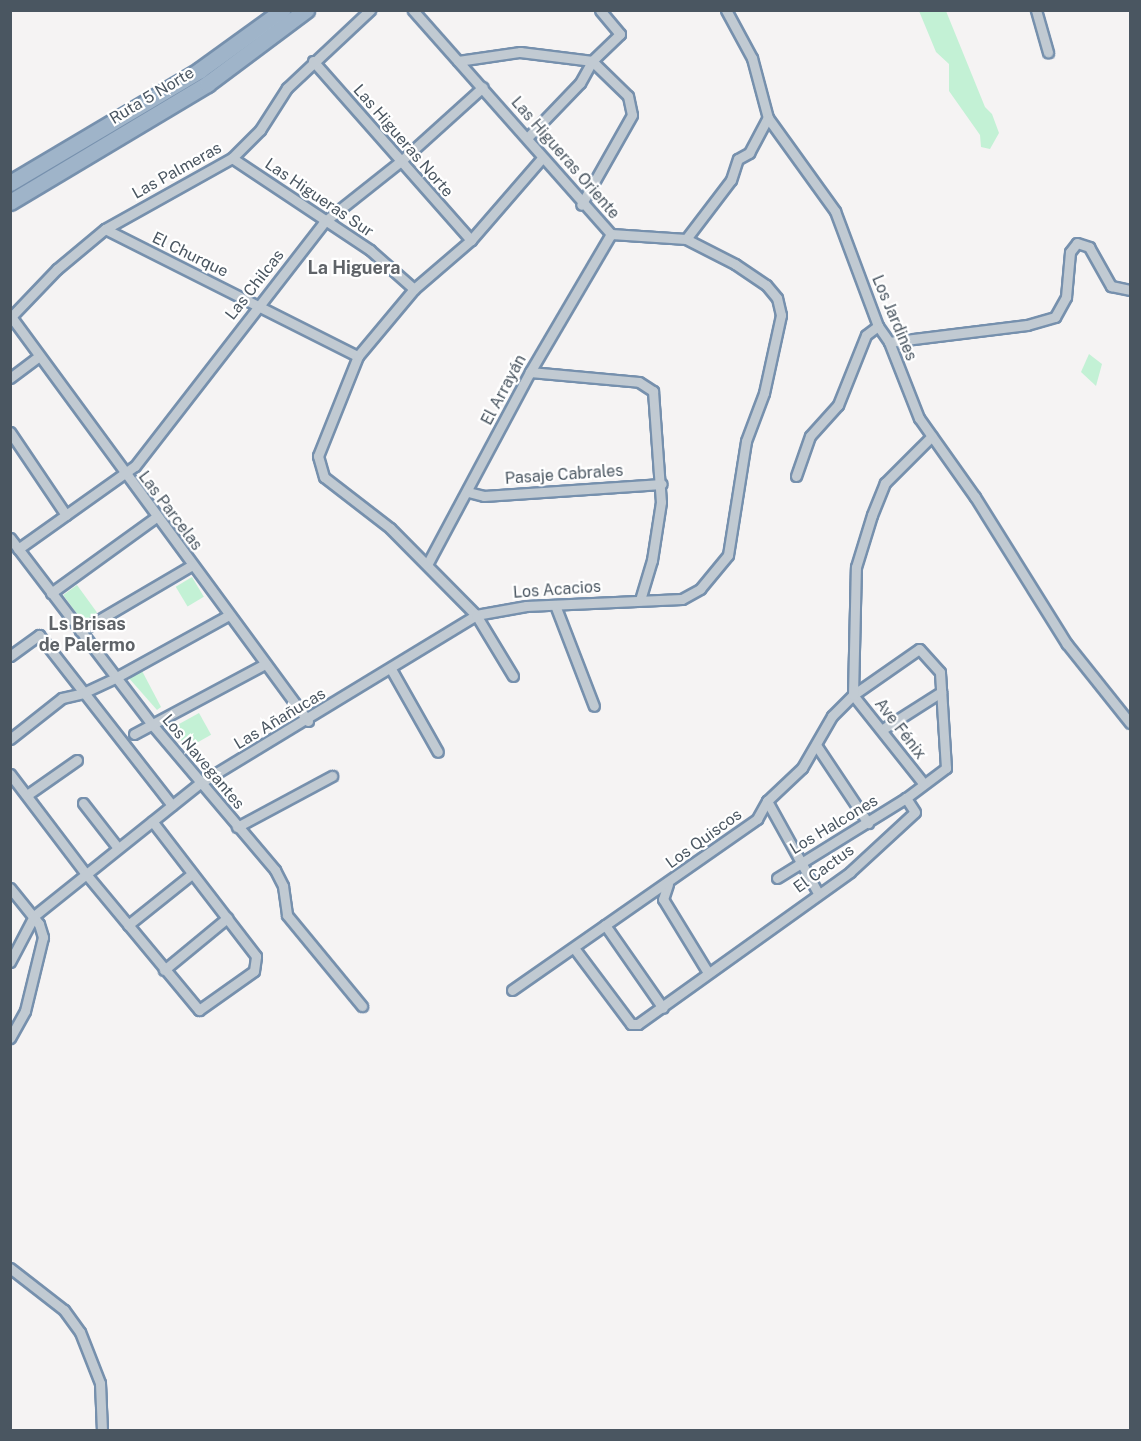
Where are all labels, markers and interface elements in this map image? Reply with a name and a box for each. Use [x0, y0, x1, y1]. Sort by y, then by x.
street label: Ruta 5 Norte [106, 63, 198, 129]
street label: Las Higueras Norte [349, 81, 457, 201]
street label: Las Higueras Oriente [507, 93, 623, 223]
street label: Las Palmeras [129, 139, 225, 203]
street label: Las Higueras Sur [261, 155, 377, 241]
street label: El Churque [149, 228, 231, 282]
street label: Las Chilcas [222, 246, 288, 324]
district label: La Higuera [308, 257, 400, 279]
street label: Los Jardines [867, 272, 921, 364]
street label: El Arrayán [477, 351, 531, 429]
street label: Pasaje Cabrales [504, 461, 624, 489]
street label: Las Parcelas [134, 468, 206, 554]
street label: Los Acacios [512, 577, 602, 603]
district label: Ls Brisas de Palermo [39, 614, 135, 656]
street label: Las Añañucas [231, 684, 329, 754]
street label: Ave Fénix [870, 695, 930, 763]
street label: Los Navegantes [158, 711, 248, 813]
street label: Los Halcones [786, 791, 882, 859]
street label: Los Quiscos [662, 805, 746, 873]
street label: El Cactus [790, 841, 858, 897]

